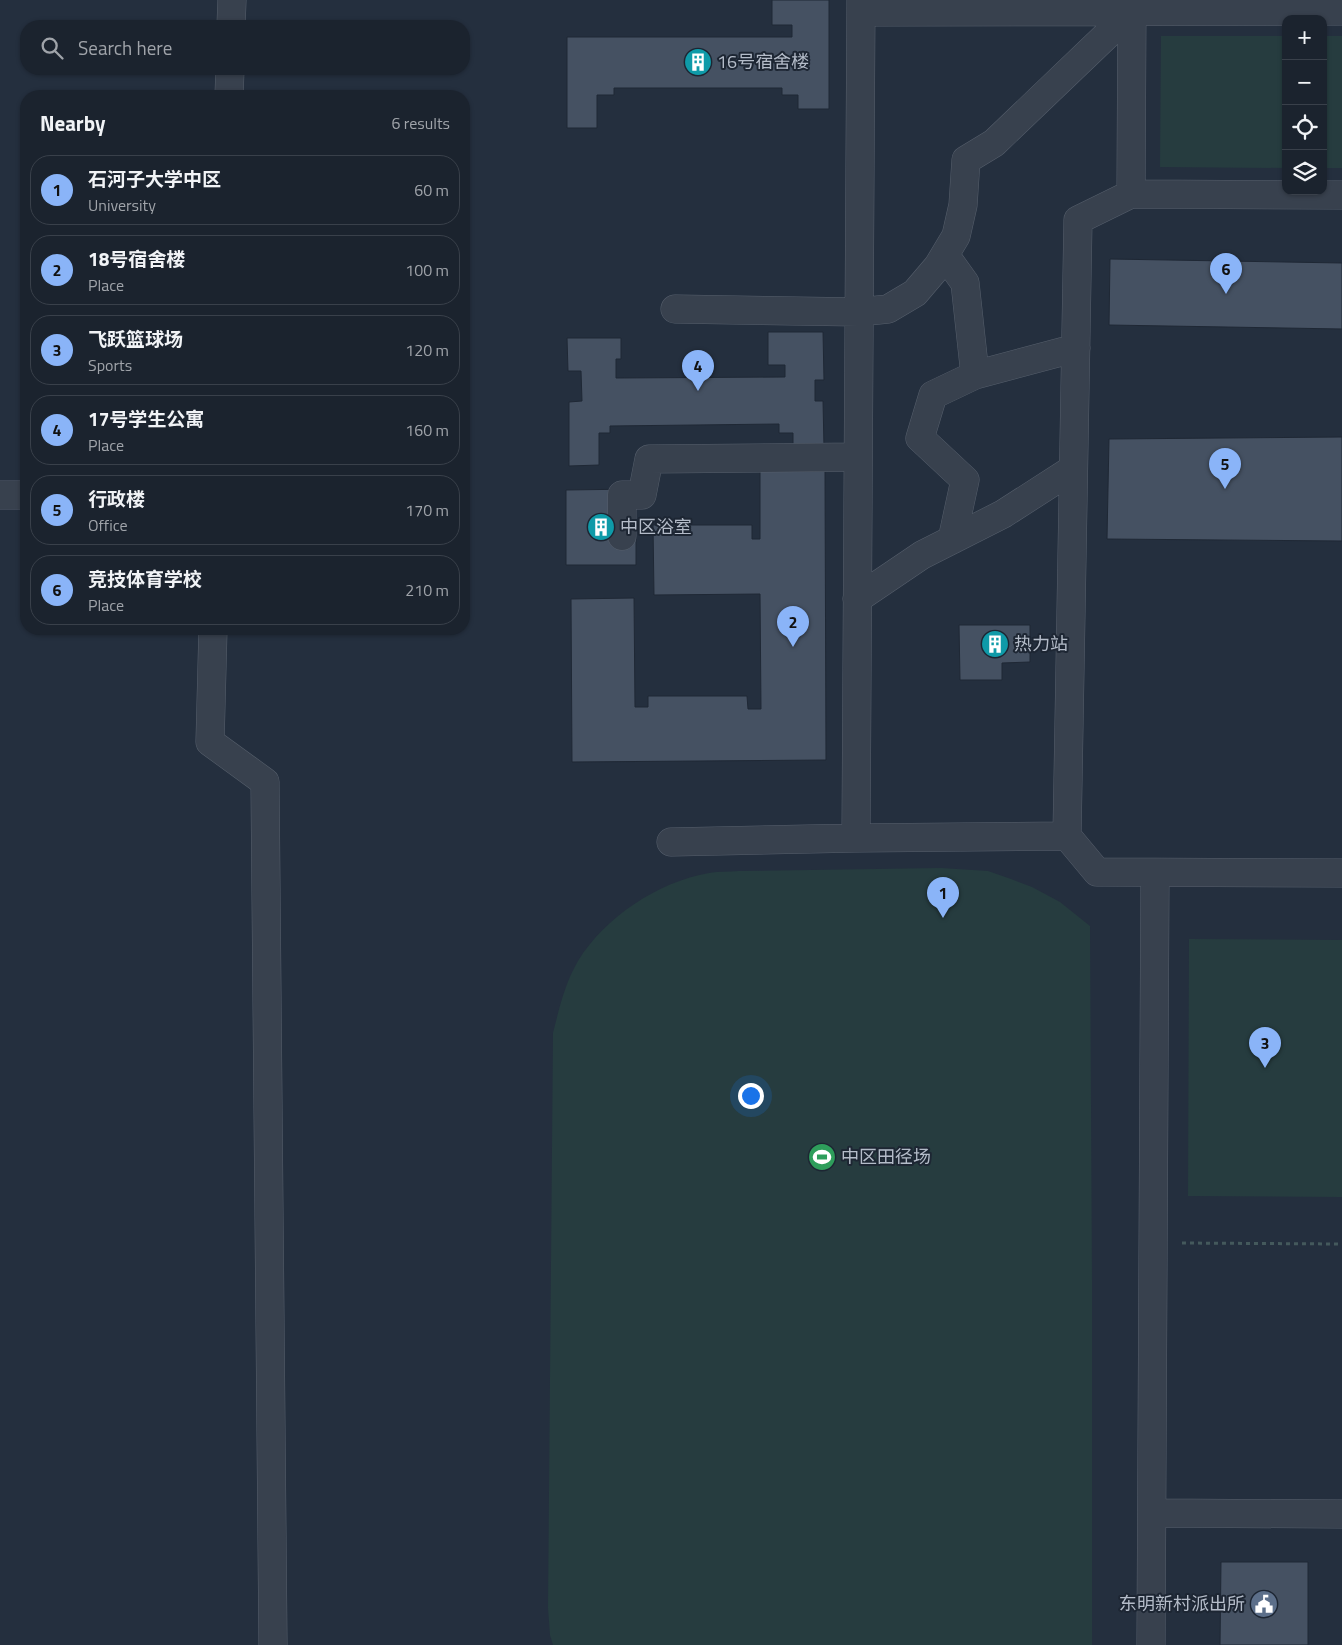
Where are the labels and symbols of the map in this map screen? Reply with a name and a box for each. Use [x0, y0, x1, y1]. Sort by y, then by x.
building icon: 16号宿舍楼 [683, 47, 713, 77]
place label: 16号宿舍楼 [717, 48, 809, 75]
pin: 6 [1210, 253, 1242, 294]
pin: 4 [682, 350, 714, 391]
pin: 5 [1209, 448, 1241, 489]
building icon: 中区浴室 [586, 512, 616, 542]
place label: 中区浴室 [620, 513, 692, 540]
pin: 2 [777, 606, 809, 647]
building icon: 热力站 [980, 629, 1010, 659]
place label: 热力站 [1014, 630, 1068, 657]
pin: 1 [927, 877, 959, 918]
pin: 3 [1249, 1027, 1281, 1068]
your location [738, 1083, 764, 1109]
sports icon: 中区田径场 [807, 1142, 837, 1172]
place label: 中区田径场 [841, 1143, 931, 1170]
public building icon: 东明新村派出所 [1249, 1589, 1279, 1619]
place label: 东明新村派出所 [1119, 1590, 1245, 1617]

